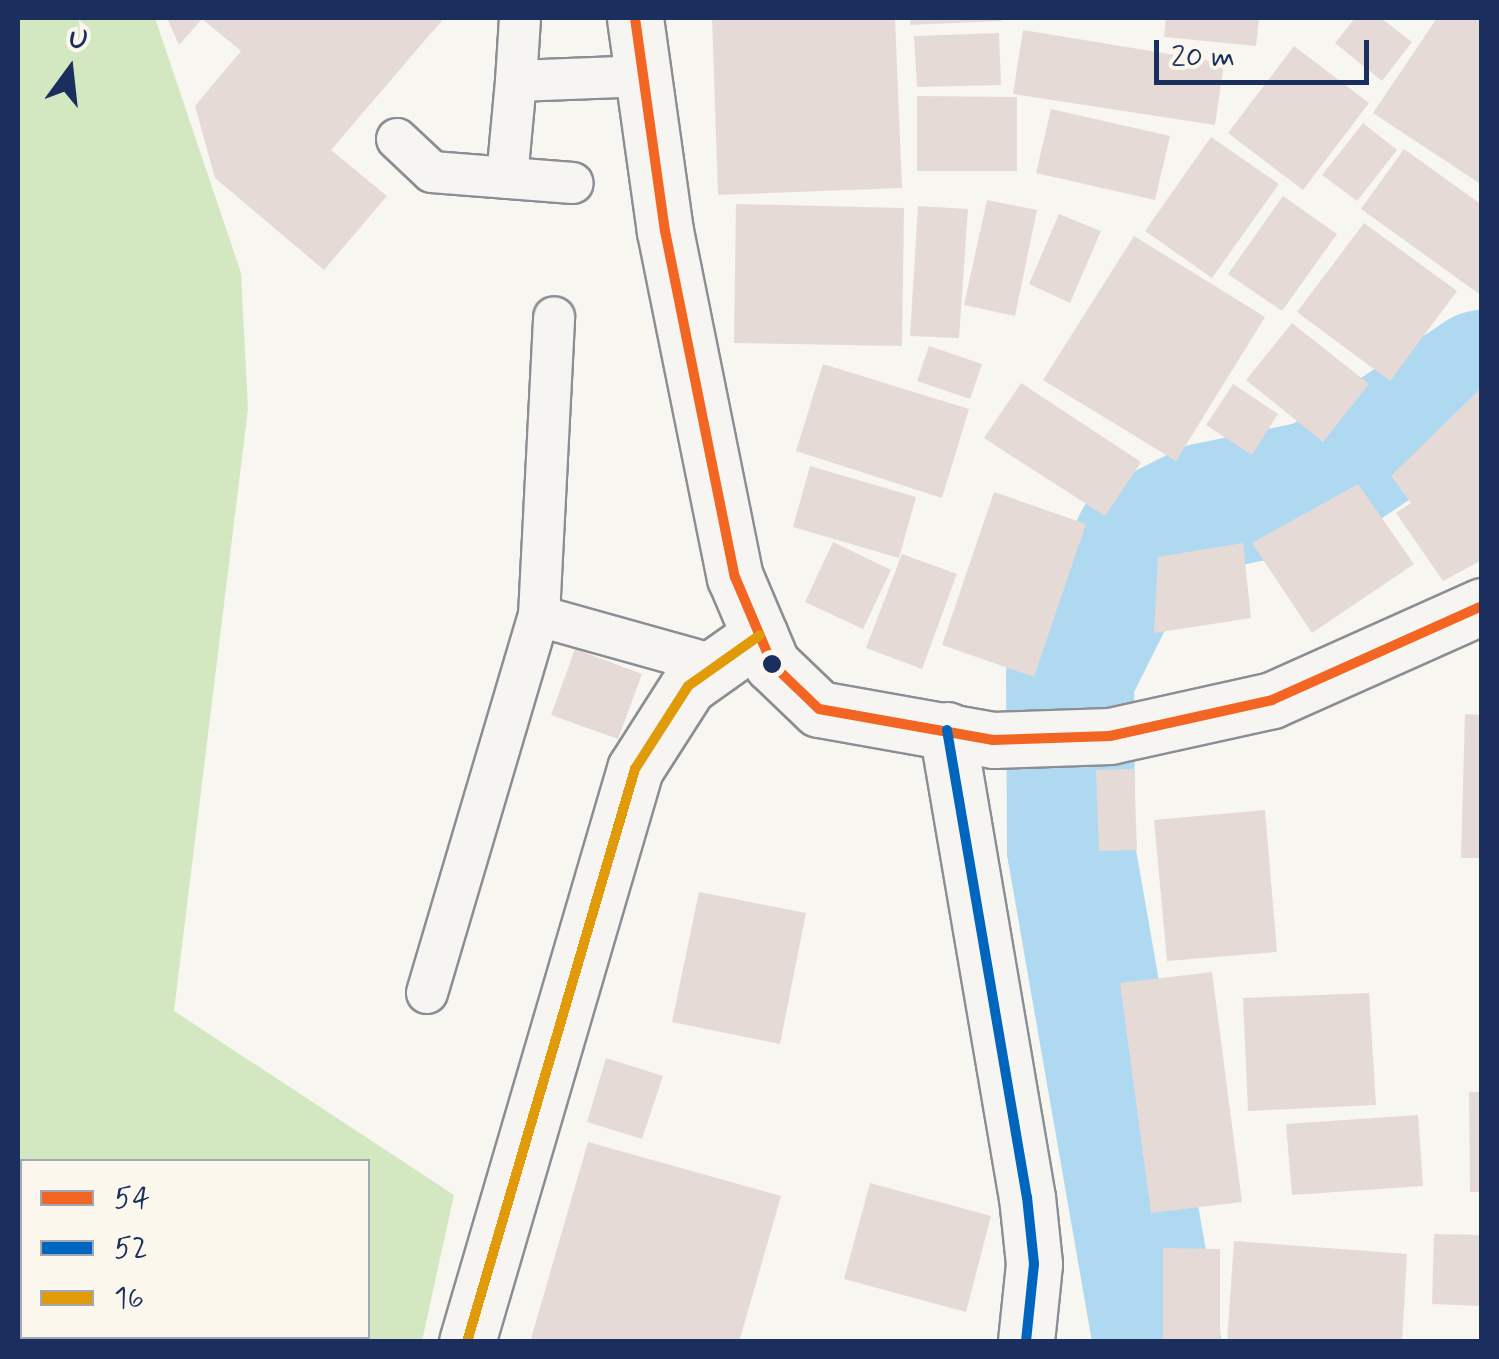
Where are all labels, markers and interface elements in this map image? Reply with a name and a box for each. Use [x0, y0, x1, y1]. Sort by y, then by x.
north arrow [20, 20, 120, 120]
text: U [64, 20, 91, 61]
scale bar [1159, 20, 1374, 82]
text: 20 m [1171, 38, 1235, 77]
unlabelled marker [762, 654, 782, 674]
legend [20, 1159, 370, 1339]
text: 54 [114, 1179, 150, 1218]
text: 52 [114, 1229, 148, 1268]
text: 16 [114, 1279, 144, 1318]

